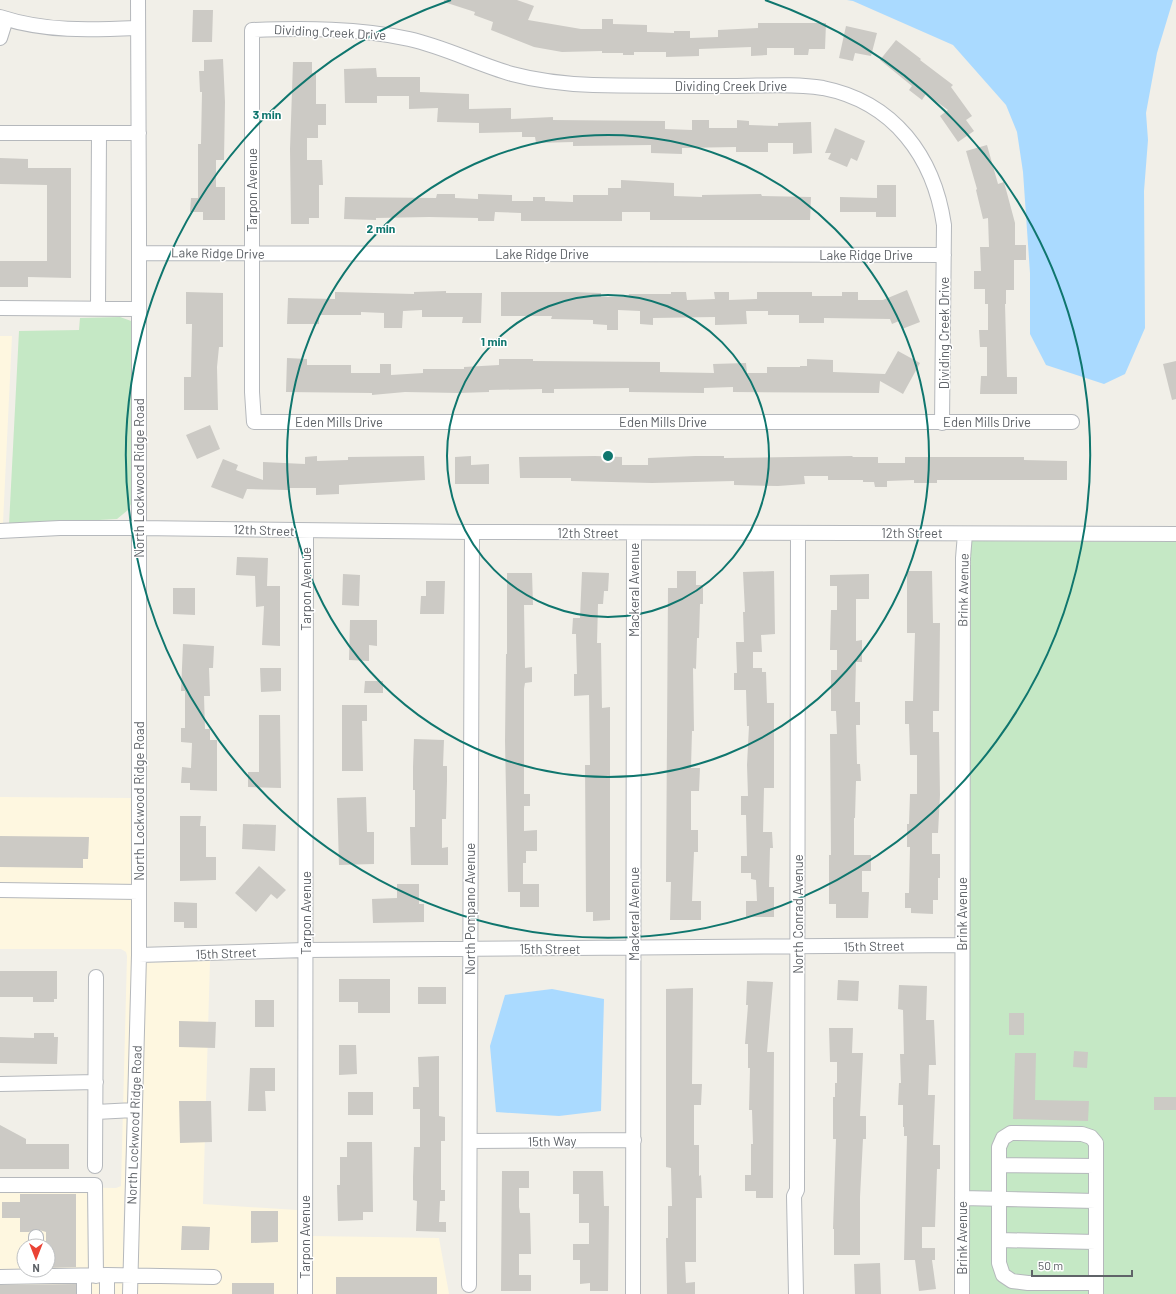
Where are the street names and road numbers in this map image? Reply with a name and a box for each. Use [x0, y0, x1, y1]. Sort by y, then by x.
street label: Dividing Creek Drive [274, 21, 387, 43]
street label: Dividing Creek Drive [675, 78, 787, 94]
street label: Tarpon Avenue [244, 148, 260, 232]
street label: Lake Ridge Drive [171, 244, 265, 262]
street label: Lake Ridge Drive [495, 246, 589, 262]
street label: Lake Ridge Drive [819, 247, 913, 263]
street label: Dividing Creek Drive [936, 277, 952, 389]
street label: North Lockwood Ridge Road [131, 398, 147, 558]
street label: Eden Mills Drive [295, 414, 383, 430]
street label: Eden Mills Drive [619, 414, 707, 430]
street label: Eden Mills Drive [943, 414, 1031, 430]
street label: 12th Street [233, 521, 295, 539]
street label: 12th Street [557, 525, 619, 541]
street label: 12th Street [881, 525, 943, 541]
street label: Mackeral Avenue [626, 543, 642, 637]
street label: Tarpon Avenue [298, 547, 314, 631]
street label: Brink Avenue [954, 553, 972, 627]
street label: North Lockwood Ridge Road [131, 721, 147, 881]
street label: North Pompano Avenue [462, 843, 478, 975]
street label: North Conrad Avenue [790, 854, 806, 974]
street label: Mackeral Avenue [626, 867, 642, 961]
street label: Tarpon Avenue [298, 871, 314, 955]
street label: Brink Avenue [954, 877, 970, 951]
street label: 15th Street [843, 937, 905, 955]
street label: 15th Street [519, 941, 581, 957]
street label: 15th Street [195, 944, 257, 962]
street label: North Lockwood Ridge Road [123, 1045, 145, 1205]
street label: 15th Way [527, 1133, 577, 1149]
street label: Tarpon Avenue [297, 1195, 313, 1279]
street label: Brink Avenue [954, 1201, 970, 1275]

